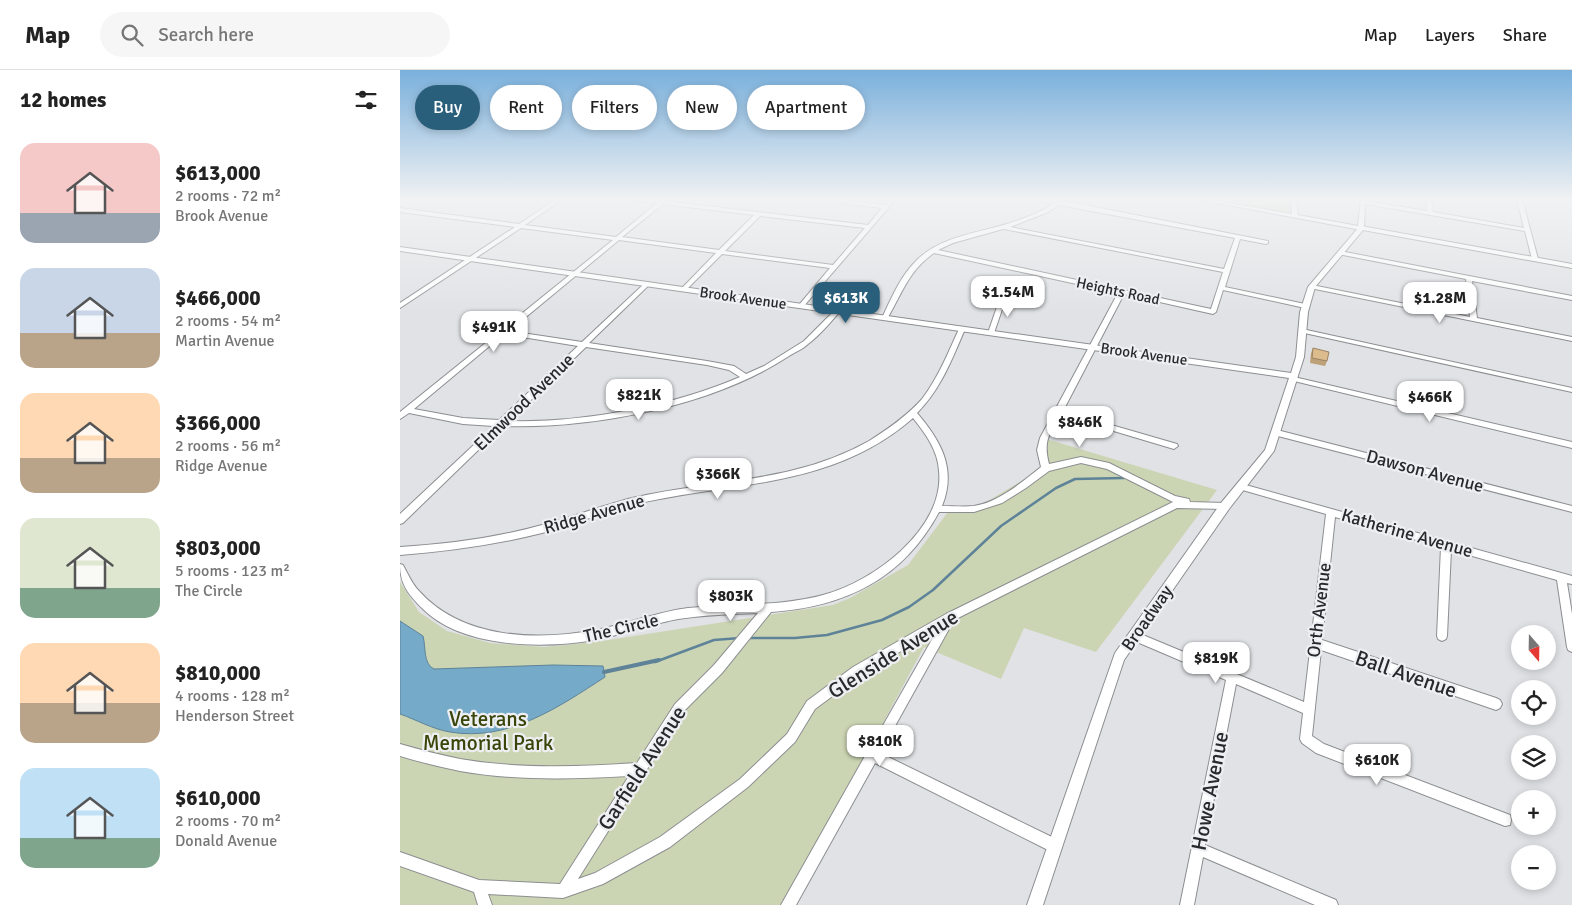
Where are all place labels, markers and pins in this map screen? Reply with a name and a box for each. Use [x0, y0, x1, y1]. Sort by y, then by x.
pin: $1.54M [967, 276, 1049, 318]
pin: $613K [811, 282, 881, 324]
pin: $1.28M [1399, 282, 1481, 324]
pin: $491K [459, 310, 529, 353]
pin: $821K [604, 378, 674, 421]
pin: $466K [1395, 380, 1465, 423]
pin: $846K [1045, 406, 1115, 448]
pin: $366K [683, 458, 753, 500]
pin: $803K [696, 580, 766, 622]
pin: $819K [1181, 642, 1251, 684]
pin: $810K [845, 724, 915, 767]
pin: $610K [1342, 744, 1412, 786]

